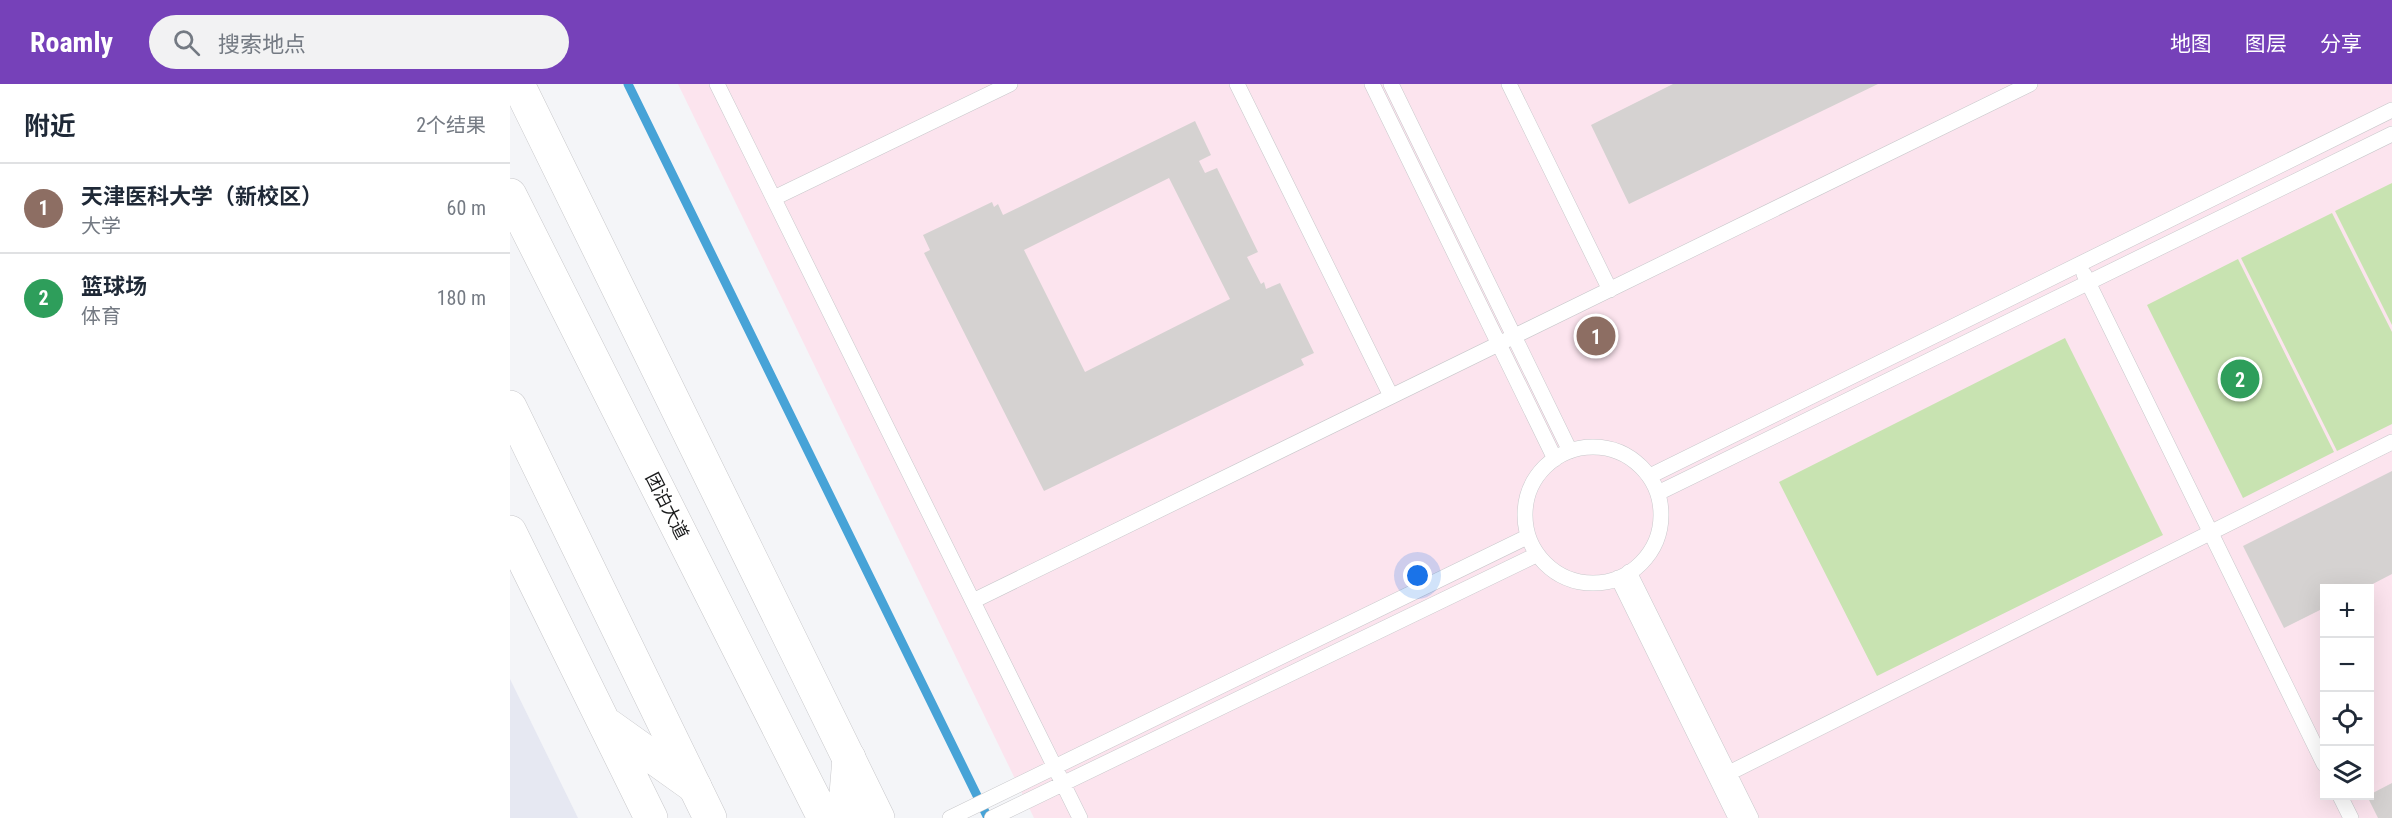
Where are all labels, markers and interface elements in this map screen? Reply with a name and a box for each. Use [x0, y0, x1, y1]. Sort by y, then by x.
search box [149, 15, 569, 69]
text: Roamly [30, 26, 113, 59]
icon: search [170, 26, 203, 59]
text: 搜索地点 [218, 32, 306, 57]
text: 地图 [2170, 32, 2212, 56]
text: 图层 [2245, 32, 2287, 56]
text: 分享 [2320, 32, 2362, 56]
text: 附近 [24, 111, 76, 141]
text: 2个结果 [416, 113, 486, 137]
text: 天津医科大学（新校区） [81, 184, 323, 209]
text: 1 [38, 196, 49, 220]
text: 60 m [447, 196, 486, 220]
text: 大学 [81, 214, 121, 238]
text: 篮球场 [81, 274, 147, 299]
text: 2 [38, 286, 49, 310]
text: 180 m [437, 286, 486, 310]
text: 体育 [81, 304, 121, 328]
pin: 1 [1576, 314, 1616, 358]
pin: 2 [2220, 356, 2260, 402]
street label: 团泊大道 [642, 469, 693, 543]
your location [1403, 561, 1432, 590]
map controls [2320, 584, 2374, 800]
button: + [2320, 584, 2374, 638]
button: − [2320, 638, 2374, 692]
button: locate [2320, 692, 2374, 746]
button: layers [2320, 746, 2374, 800]

